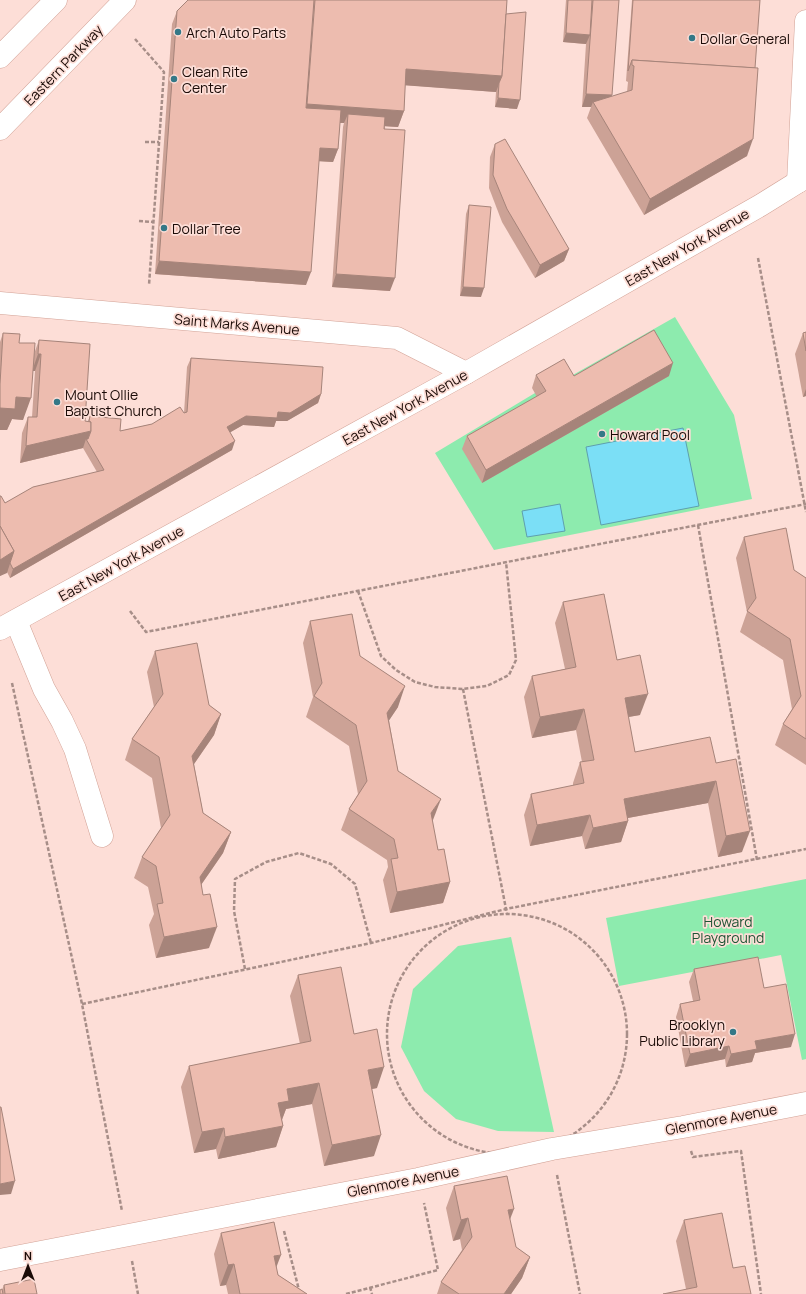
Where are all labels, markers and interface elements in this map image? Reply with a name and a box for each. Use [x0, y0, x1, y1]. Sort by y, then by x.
street label: Eastern Parkway [19, 20, 107, 110]
place label: Arch Auto Parts [186, 23, 286, 42]
marker: Arch Auto Parts [173, 27, 183, 37]
place label: Dollar General [700, 29, 790, 48]
marker: Dollar General [687, 33, 697, 43]
place label: Clean Rite Center [182, 62, 248, 97]
marker: Clean Rite Center [169, 74, 179, 84]
street label: East New York Avenue [622, 204, 752, 290]
place label: Dollar Tree [172, 219, 241, 238]
marker: Dollar Tree [159, 223, 169, 233]
street label: Saint Marks Avenue [173, 309, 301, 339]
street label: East New York Avenue [339, 365, 471, 449]
place label: Mount Ollie Baptist Church [65, 385, 162, 420]
marker: Mount Ollie Baptist Church [52, 397, 62, 407]
place label: Howard Pool [610, 425, 690, 444]
marker: Howard Pool [597, 429, 607, 439]
street label: East New York Avenue [55, 521, 187, 605]
park label: Howard Playground [692, 912, 764, 947]
place label: Brooklyn Public Library [639, 1015, 726, 1050]
marker: Brooklyn Public Library [728, 1027, 738, 1037]
street label: Glenmore Avenue [664, 1099, 778, 1139]
street label: Glenmore Avenue [346, 1161, 460, 1201]
north arrow [8, 1246, 48, 1286]
text: N [24, 1248, 32, 1263]

